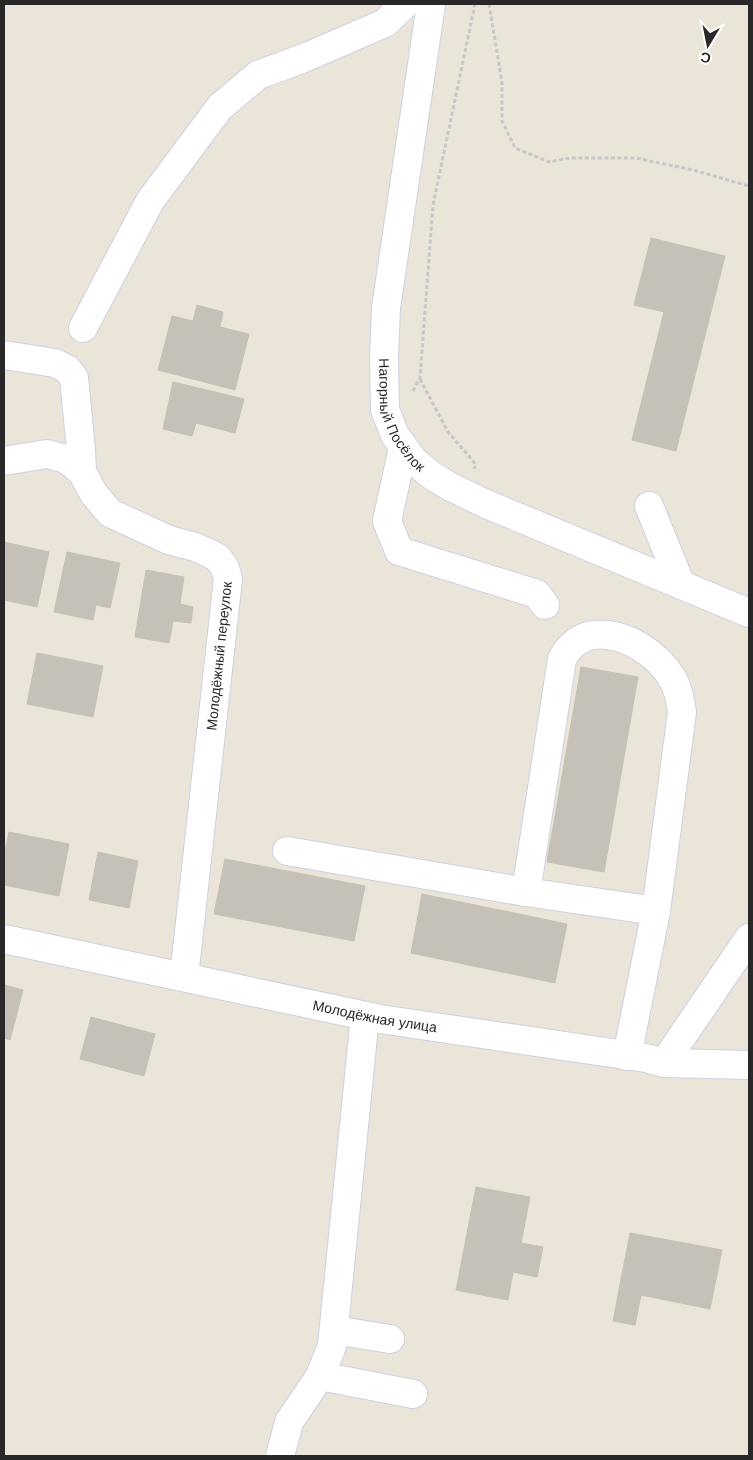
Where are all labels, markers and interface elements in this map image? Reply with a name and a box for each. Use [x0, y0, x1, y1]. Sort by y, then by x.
north arrow [683, 20, 733, 70]
text: С [699, 49, 712, 67]
street label: Нагорный Посёлок [376, 358, 429, 475]
street label: Молодёжный переулок [203, 580, 235, 731]
street label: Молодёжная улица [311, 997, 438, 1035]

